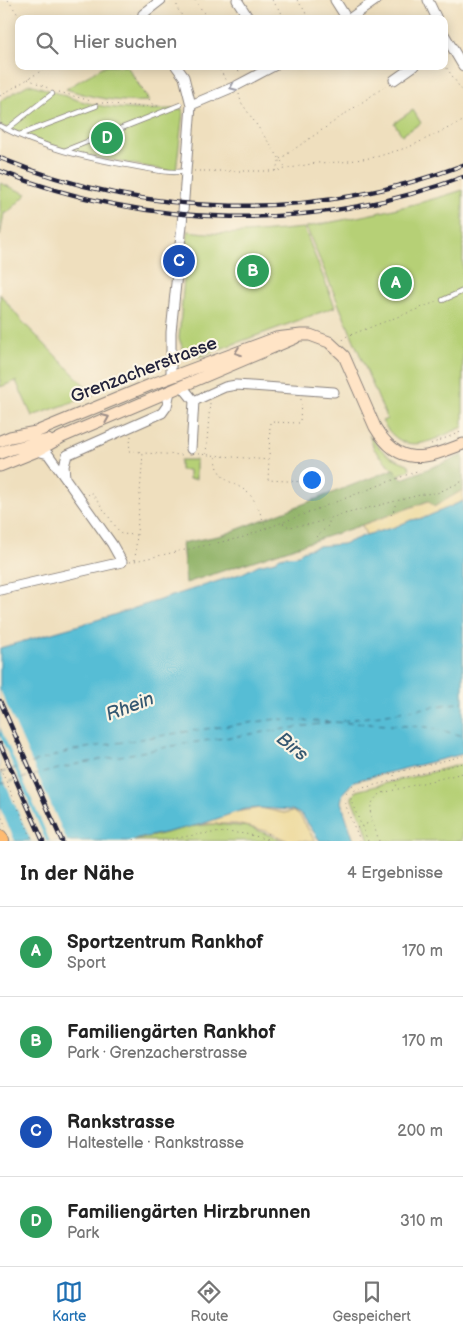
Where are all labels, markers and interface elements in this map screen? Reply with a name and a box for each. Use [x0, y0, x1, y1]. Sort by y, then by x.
search box [15, 15, 448, 70]
icon: search [33, 29, 61, 57]
text: Hier suchen [73, 31, 177, 54]
one-way arrow [229, 81, 238, 92]
pin: D [91, 119, 123, 157]
pin: C [163, 242, 195, 280]
pin: B [237, 252, 269, 290]
pin: A [380, 264, 412, 302]
street label: Grenzacherstrasse [68, 332, 220, 408]
one-way arrow [234, 346, 243, 356]
one-way arrow [101, 414, 110, 425]
your location [299, 467, 325, 493]
water label: Rhein [103, 687, 157, 727]
water label: Birs [272, 728, 313, 767]
text: In der Nähe [20, 861, 134, 886]
text: 4 Ergebnisse [347, 864, 443, 883]
text: Sportzentrum Rankhof [67, 931, 263, 954]
text: A [31, 942, 41, 961]
text: 170 m [402, 942, 443, 961]
text: Sport [67, 954, 106, 973]
text: Familiengärten Rankhof [67, 1021, 276, 1044]
text: B [30, 1032, 42, 1051]
text: 170 m [402, 1032, 443, 1051]
text: Park · Grenzacherstrasse [67, 1044, 247, 1063]
text: Rankstrasse [67, 1111, 175, 1134]
text: C [30, 1122, 42, 1141]
text: 200 m [397, 1122, 443, 1141]
text: Haltestelle · Rankstrasse [67, 1134, 244, 1153]
text: Familiengärten Hirzbrunnen [67, 1201, 311, 1224]
text: D [30, 1212, 42, 1231]
text: 310 m [400, 1212, 443, 1231]
text: Park [67, 1224, 99, 1243]
tab: Karte [52, 1278, 86, 1325]
tab: Route [191, 1278, 228, 1325]
tab: Gespeichert [332, 1278, 411, 1325]

